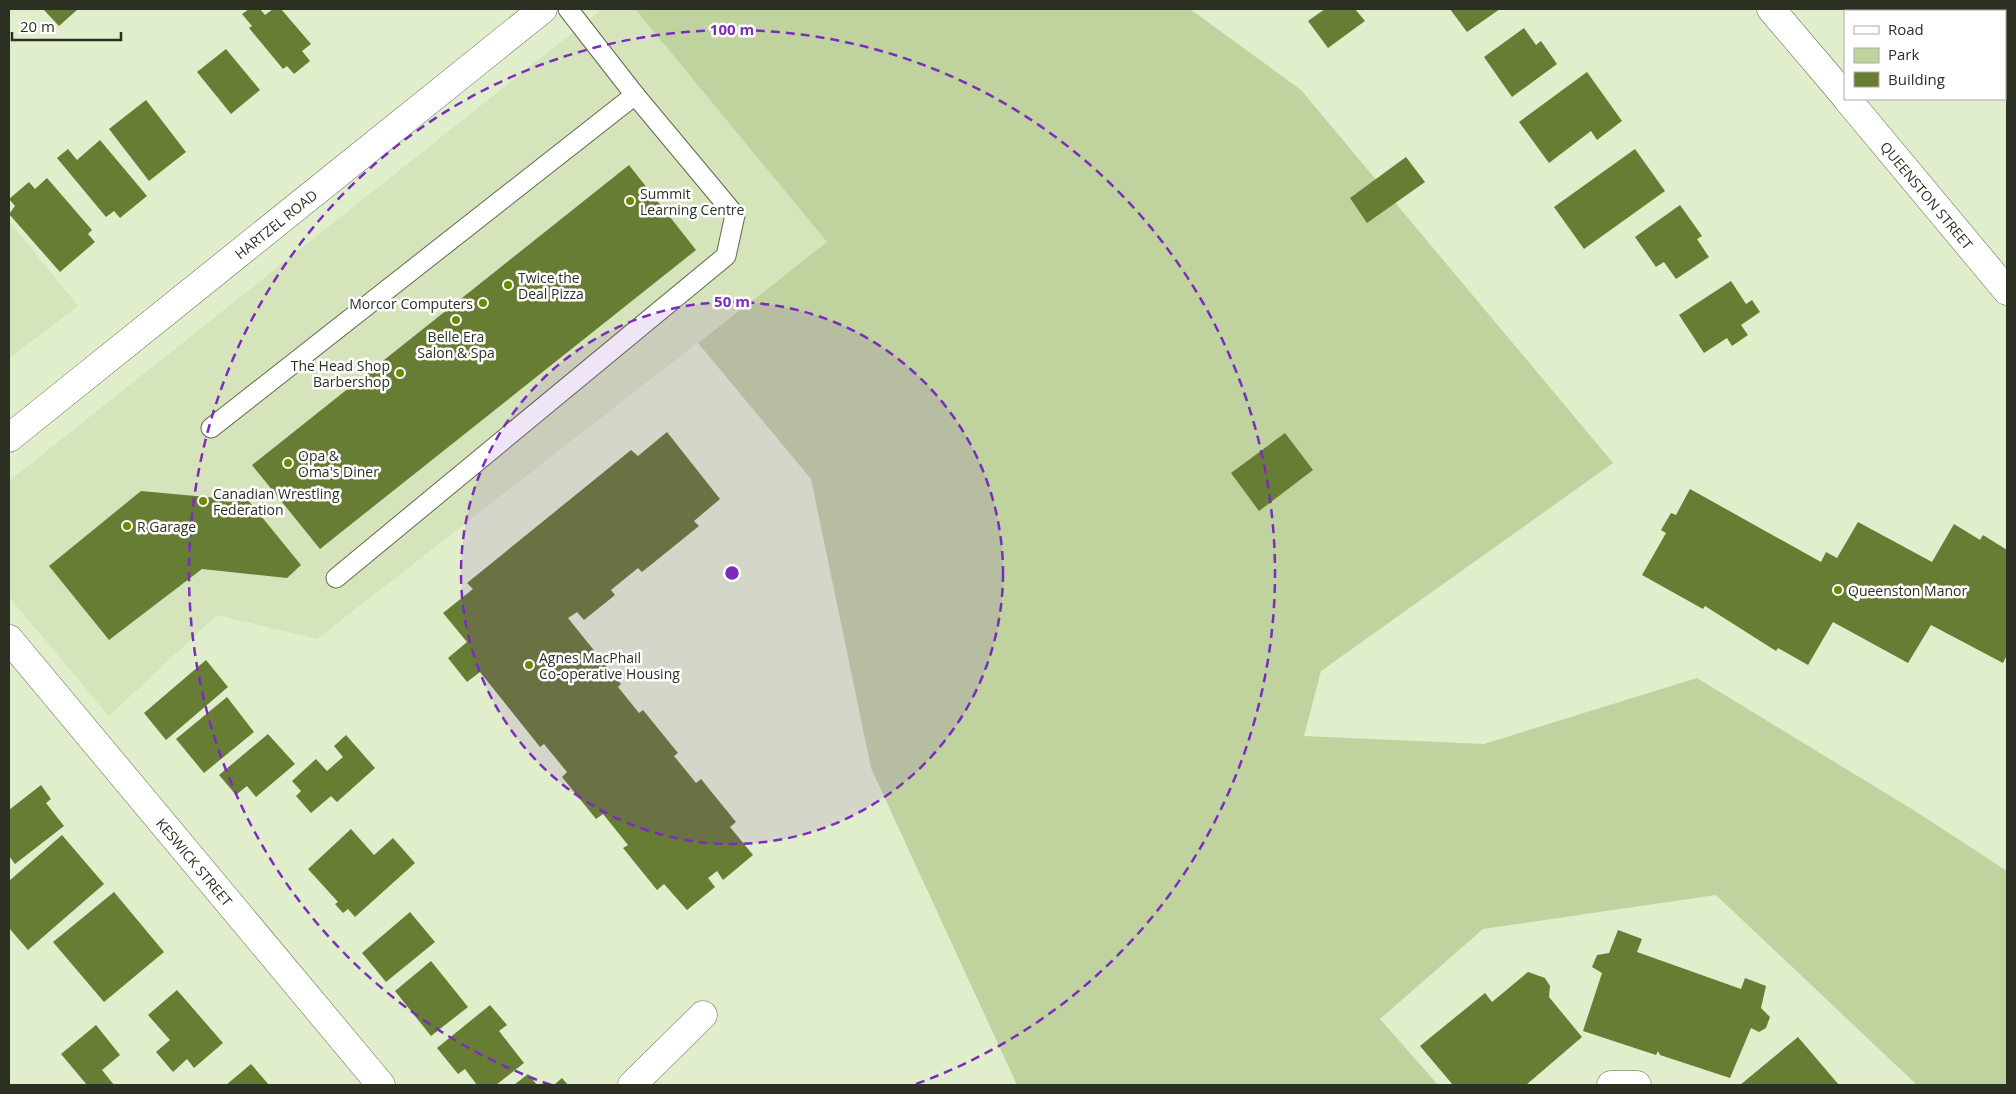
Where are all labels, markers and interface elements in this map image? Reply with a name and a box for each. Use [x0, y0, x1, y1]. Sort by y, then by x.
scale bar [12, 10, 121, 42]
legend [1844, 10, 2006, 100]
text: 20 m [20, 16, 55, 36]
text: 100 m [710, 19, 754, 39]
text: Road [1888, 19, 1924, 39]
text: Park [1888, 44, 1919, 64]
text: Building [1888, 69, 1945, 89]
street label: QUEENSTON STREET [1877, 137, 1978, 253]
place label: Summit Learning Centre [640, 184, 745, 219]
street label: HARTZEL ROAD [230, 185, 321, 263]
marker: Summit Learning Centre [624, 195, 636, 207]
place label: Twice the Deal Pizza [518, 268, 584, 303]
marker: Twice the Deal Pizza [502, 279, 514, 291]
text: 50 m [714, 291, 750, 311]
place label: Morcor Computers [349, 294, 473, 313]
marker: Morcor Computers [477, 297, 489, 309]
marker: Belle Era Salon & Spa [450, 314, 462, 326]
place label: Belle Era Salon & Spa [417, 327, 495, 362]
place label: The Head Shop Barbershop [291, 356, 390, 391]
marker: The Head Shop Barbershop [394, 367, 406, 379]
place label: Opa & Oma's Diner [298, 446, 379, 481]
marker: Opa & Oma's Diner [282, 457, 294, 469]
place label: Canadian Wrestling Federation [213, 484, 340, 519]
marker: Canadian Wrestling Federation [197, 495, 209, 507]
place label: R Garage [137, 517, 196, 536]
marker: R Garage [121, 520, 133, 532]
centre of rings [723, 564, 741, 582]
place label: Queenston Manor [1848, 581, 1967, 600]
marker: Queenston Manor [1832, 584, 1844, 596]
place label: Agnes MacPhail Co-operative Housing [539, 648, 680, 683]
marker: Agnes MacPhail Co-operative Housing [523, 659, 535, 671]
street label: KESWICK STREET [152, 814, 237, 910]

